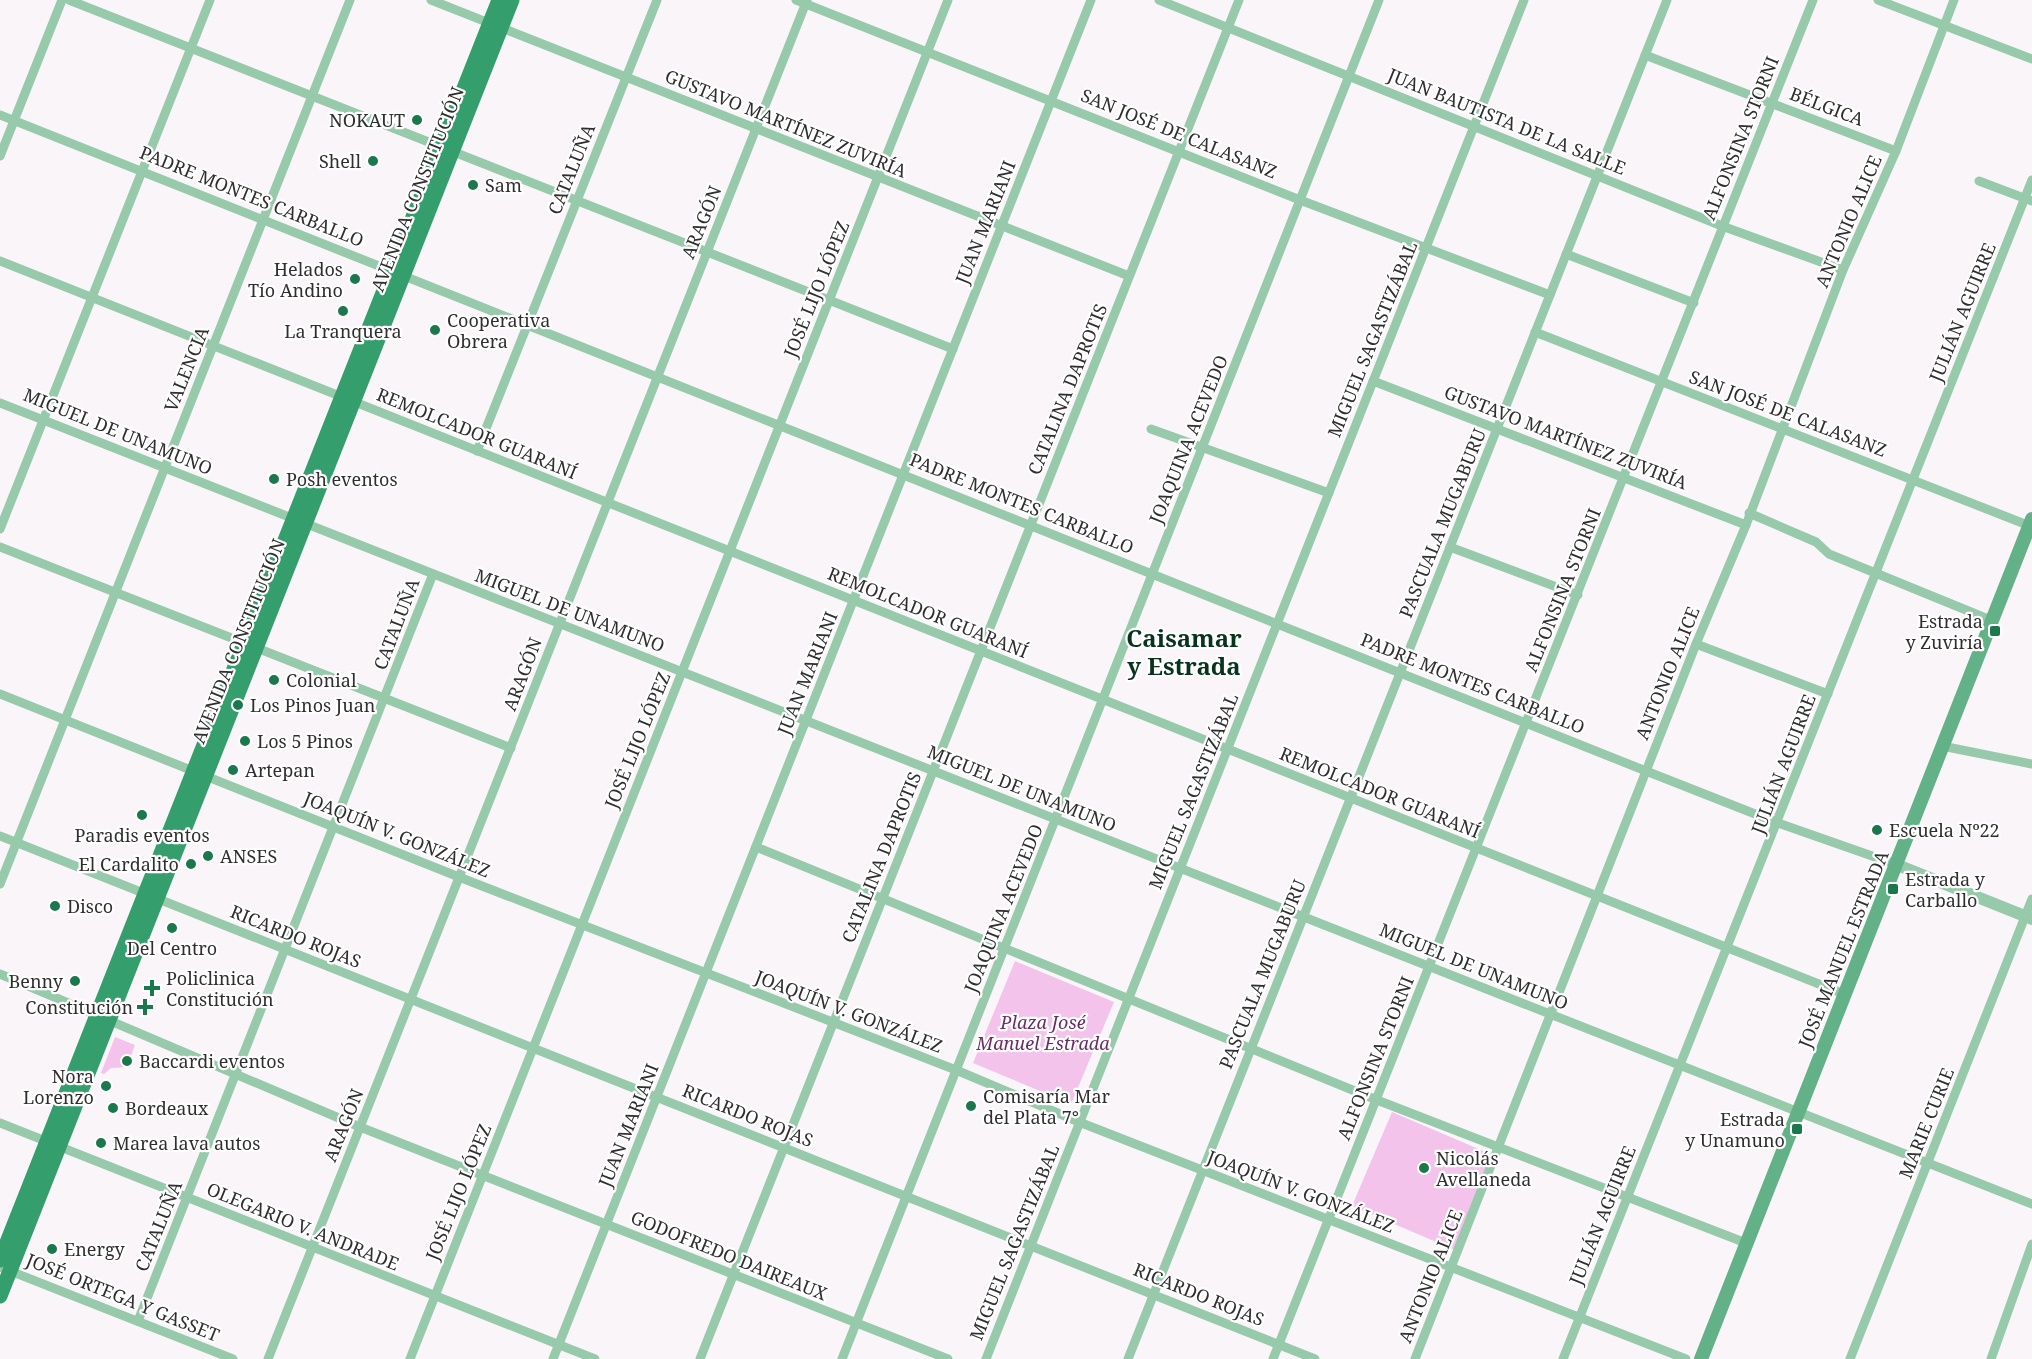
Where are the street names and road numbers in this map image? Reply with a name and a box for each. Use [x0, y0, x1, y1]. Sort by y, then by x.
street label: ALFONSINA STORNI [1696, 52, 1784, 224]
street label: JUAN BAUTISTA DE LA SALLE [1384, 62, 1629, 180]
street label: GUSTAVO MARTÍNEZ ZUVIRÍA [662, 63, 911, 183]
street label: BÉLGICA [1787, 81, 1868, 131]
street label: AVENIDA CONSTITUCIÓN [365, 83, 469, 295]
street label: SAN JOSÉ DE CALASANZ [1078, 83, 1280, 183]
street label: CATALUÑA [542, 120, 600, 218]
street label: PADRE MONTES CARBALLO [136, 140, 368, 252]
street label: ANTONIO ALICE [1809, 151, 1887, 291]
street label: JUAN MARIANI [949, 157, 1021, 288]
street label: ARAGÓN [675, 182, 727, 262]
street label: JOSÉ LIJO LÓPEZ [777, 217, 854, 362]
street label: MIGUEL SAGASTIZÁBAL [1322, 237, 1422, 441]
street label: JULIÁN AGUIRRE [1923, 239, 2001, 386]
street label: CATALINA DAPROTIS [1022, 300, 1112, 478]
street label: VALENCIA [158, 323, 214, 415]
street label: JOAQUINA ACEVEDO [1143, 351, 1233, 528]
street label: SAN JOSÉ DE CALASANZ [1686, 364, 1890, 462]
street label: GUSTAVO MARTÍNEZ ZUVIRÍA [1441, 379, 1691, 495]
street label: MIGUEL DE UNAMUNO [20, 382, 216, 480]
street label: REMOLCADOR GUARANÍ [373, 382, 581, 484]
street label: PASCUALA MUGABURU [1393, 425, 1491, 621]
street label: PADRE MONTES CARBALLO [906, 447, 1138, 559]
street label: ALFONSINA STORNI [1518, 504, 1606, 676]
street label: AVENIDA CONSTITUCIÓN [186, 535, 290, 747]
street label: REMOLCADOR GUARANÍ [824, 561, 1032, 663]
street label: MIGUEL DE UNAMUNO [472, 563, 668, 657]
street label: CATALUÑA [368, 575, 424, 673]
street label: ANTONIO ALICE [1629, 603, 1705, 743]
street label: JUAN MARIANI [771, 608, 843, 739]
street label: PADRE MONTES CARBALLO [1357, 627, 1589, 739]
street label: ARAGÓN [497, 634, 547, 714]
street label: JOSÉ LIJO LÓPEZ [598, 668, 675, 813]
street label: MIGUEL SAGASTIZÁBAL [1143, 689, 1243, 893]
street label: JULIÁN AGUIRRE [1745, 691, 1821, 838]
street label: MIGUEL DE UNAMUNO [924, 739, 1120, 837]
street label: REMOLCADOR GUARANÍ [1276, 741, 1484, 843]
street label: CATALINA DAPROTIS [836, 768, 926, 946]
street label: JOAQUÍN V. GONZÁLEZ [299, 785, 494, 882]
street label: JOAQUINA ACEVEDO [958, 820, 1048, 997]
street label: JOSÉ MANUEL ESTRADA [1792, 847, 1894, 1052]
street label: PASCUALA MUGABURU [1213, 876, 1311, 1072]
street label: RICARDO ROJAS [227, 899, 365, 973]
street label: MIGUEL DE UNAMUNO [1376, 917, 1572, 1015]
street label: JOAQUÍN V. GONZÁLEZ [751, 964, 946, 1058]
street label: ALFONSINA STORNI [1331, 972, 1419, 1144]
street label: JUAN MARIANI [592, 1060, 664, 1191]
street label: MARIE CURIE [1893, 1064, 1959, 1182]
street label: RICARDO ROJAS [679, 1078, 817, 1152]
street label: ARAGÓN [317, 1085, 369, 1165]
street label: JOSÉ LIJO LÓPEZ [419, 1120, 496, 1265]
street label: MIGUEL SAGASTIZÁBAL [964, 1140, 1064, 1344]
street label: JULIÁN AGUIRRE [1563, 1142, 1641, 1289]
street label: JOAQUÍN V. GONZÁLEZ [1203, 1144, 1398, 1238]
street label: OLEGARIO V. ANDRADE [203, 1176, 403, 1276]
street label: CATALUÑA [129, 1177, 187, 1275]
street label: GODOFREDO DAIREAUX [627, 1205, 831, 1305]
street label: ANTONIO ALICE [1392, 1206, 1468, 1346]
street label: JOSÉ ORTEGA Y GASSET [22, 1247, 223, 1347]
street label: RICARDO ROJAS [1130, 1257, 1268, 1331]

